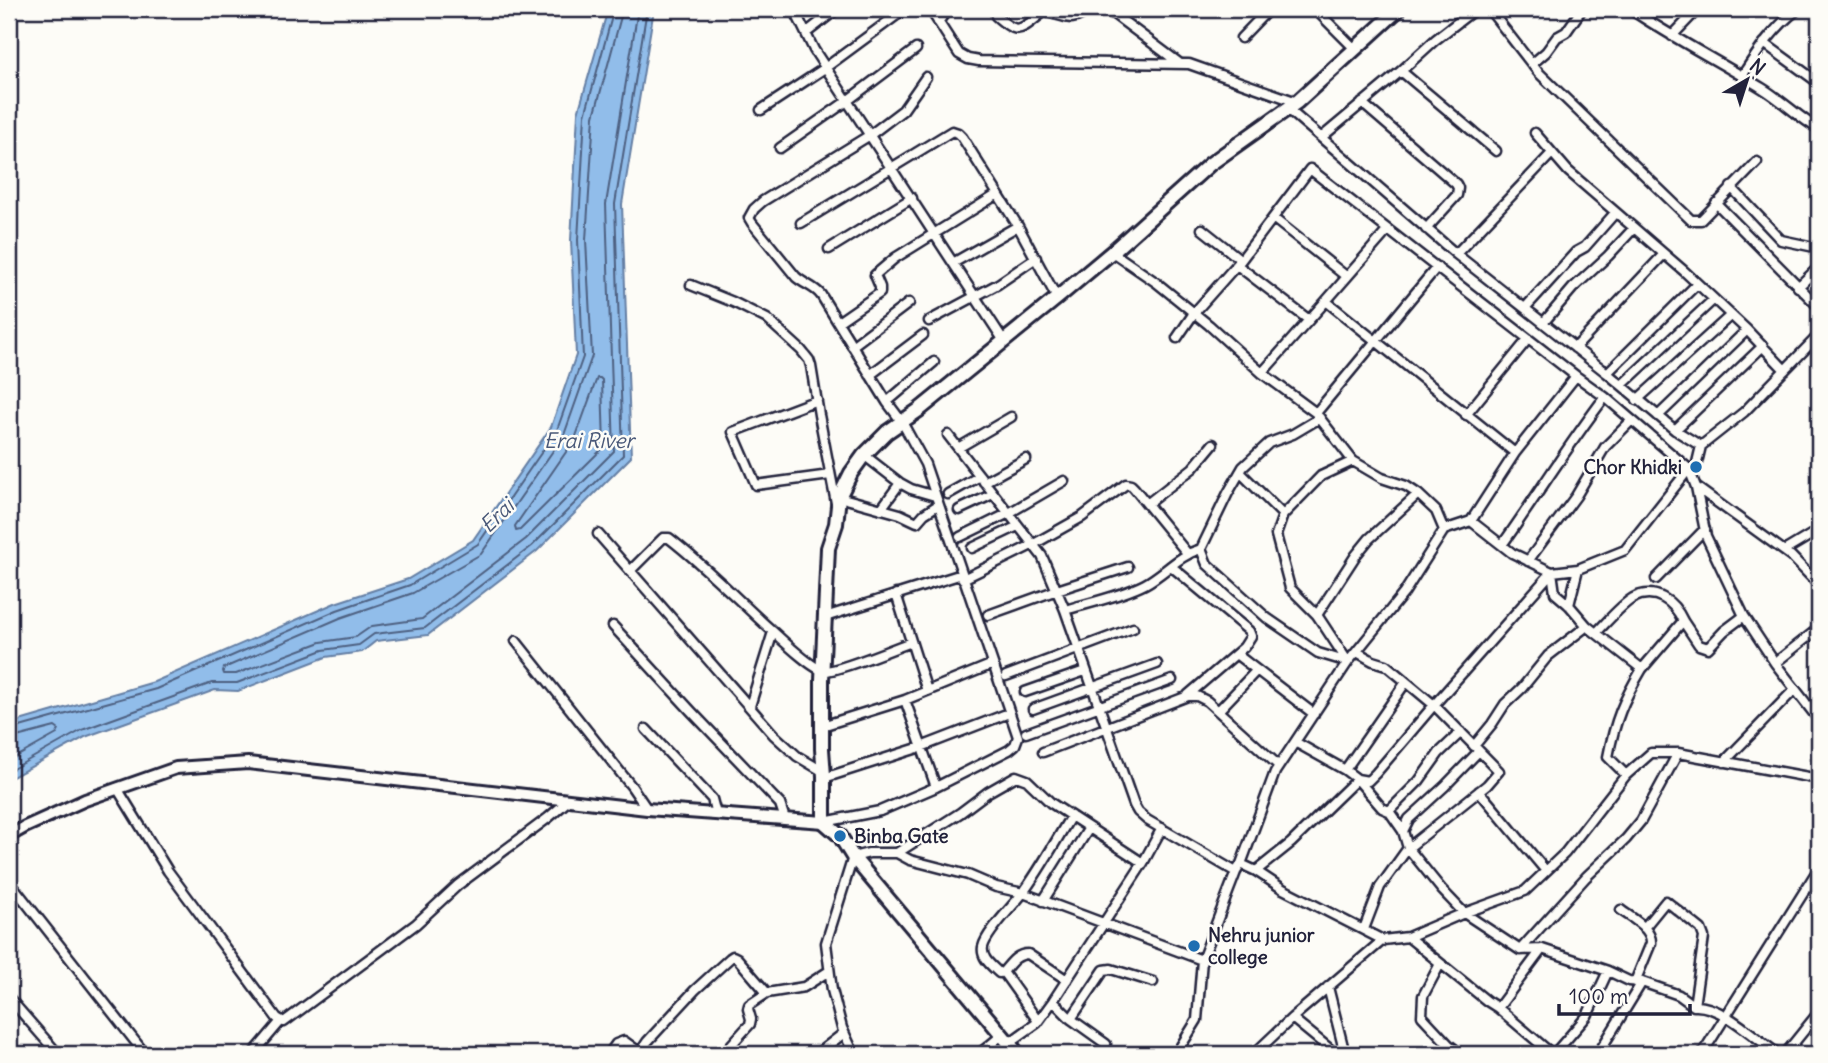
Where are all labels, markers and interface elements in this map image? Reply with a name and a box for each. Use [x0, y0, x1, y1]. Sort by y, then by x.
north arrow [1713, 46, 1783, 116]
text: N [1745, 53, 1770, 80]
water label: Erai River [544, 427, 637, 454]
place label: Chor Khidki [1584, 455, 1682, 479]
marker: Chor Khidki [1688, 459, 1704, 475]
water label: Erai [474, 491, 521, 538]
place label: Binba Gate [854, 824, 949, 848]
marker: Binba Gate [832, 828, 848, 844]
place label: Nehru junior college [1208, 923, 1315, 969]
marker: Nehru junior college [1186, 938, 1202, 954]
scale bar [1559, 972, 1690, 1016]
text: 100 m [1569, 983, 1628, 1010]

